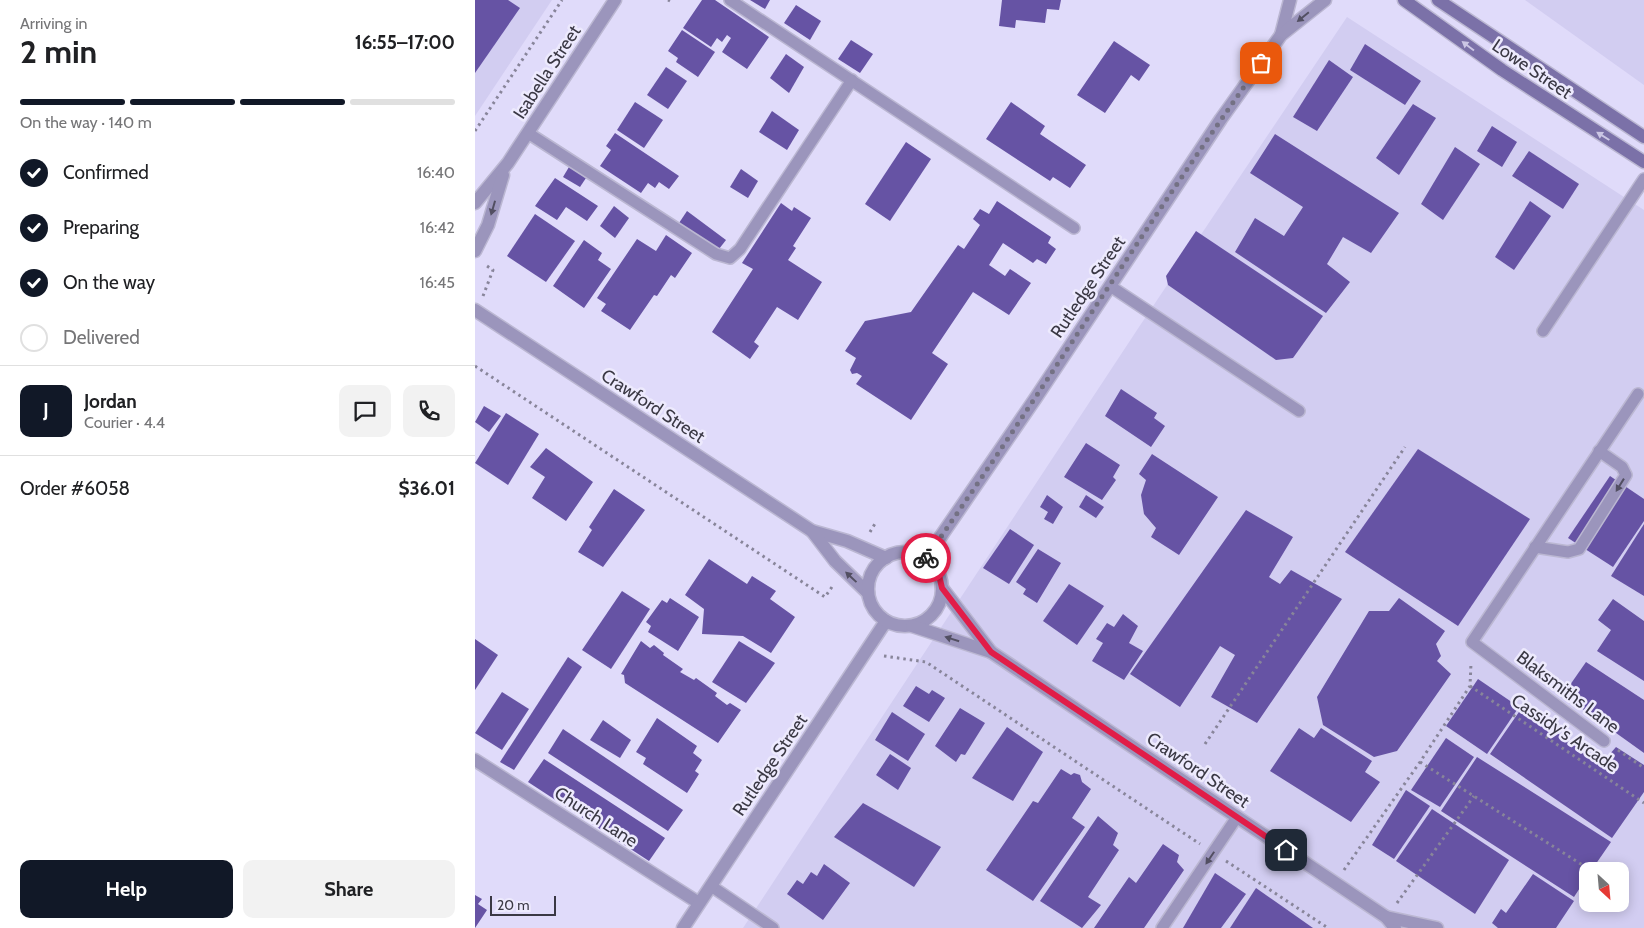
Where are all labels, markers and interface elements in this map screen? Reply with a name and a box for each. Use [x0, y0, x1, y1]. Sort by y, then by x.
one-way arrow [1296, 12, 1309, 23]
text: Arriving in [20, 14, 87, 33]
street label: Isabella Street [509, 21, 585, 123]
text: 16:55–17:00 [355, 31, 455, 54]
text: 2 min [20, 32, 97, 71]
street label: Lowe Street [1488, 34, 1576, 104]
one-way arrow [1461, 41, 1475, 51]
pin [1240, 42, 1282, 84]
icon: bag [1247, 49, 1275, 77]
text: On the way · 140 m [20, 113, 152, 132]
one-way arrow [1596, 132, 1609, 141]
icon: check [20, 159, 48, 187]
text: Confirmed [63, 161, 149, 184]
text: 16:40 [417, 163, 455, 182]
one-way arrow [489, 201, 497, 216]
icon: check [20, 214, 48, 242]
text: Preparing [63, 216, 139, 239]
text: 16:42 [420, 218, 455, 237]
street label: Rutledge Street [1046, 232, 1130, 342]
icon: check [20, 269, 48, 297]
text: On the way [63, 271, 155, 294]
text: 16:45 [419, 273, 455, 292]
text: Delivered [63, 326, 140, 349]
street label: Crawford Street [597, 364, 709, 448]
button: chat [339, 385, 391, 437]
button: phone [403, 385, 455, 437]
text: Jordan [84, 390, 137, 413]
text: J [43, 399, 49, 422]
text: Courier · 4.4 [84, 413, 165, 432]
text: Order #6058 [20, 477, 130, 500]
text: $36.01 [399, 477, 455, 500]
one-way arrow [1615, 478, 1625, 492]
courier [901, 533, 951, 583]
icon: bike [912, 544, 940, 572]
one-way arrow [846, 571, 858, 583]
one-way arrow [944, 635, 959, 642]
street label: Blaksmiths Lane [1512, 646, 1624, 738]
street label: Cassidy's Arcade [1507, 689, 1623, 777]
street label: Rutledge Street [728, 710, 812, 820]
street label: Crawford Street [1142, 727, 1254, 813]
street label: Church Lane [550, 782, 642, 852]
pin [1265, 829, 1307, 871]
icon: home [1272, 836, 1300, 864]
one-way arrow [1205, 851, 1215, 865]
button: Help [20, 860, 233, 918]
button: Share [243, 860, 455, 918]
north arrow [1579, 862, 1629, 912]
map controls [1579, 862, 1629, 912]
scale bar [490, 893, 556, 916]
text: 20 m [497, 896, 530, 914]

